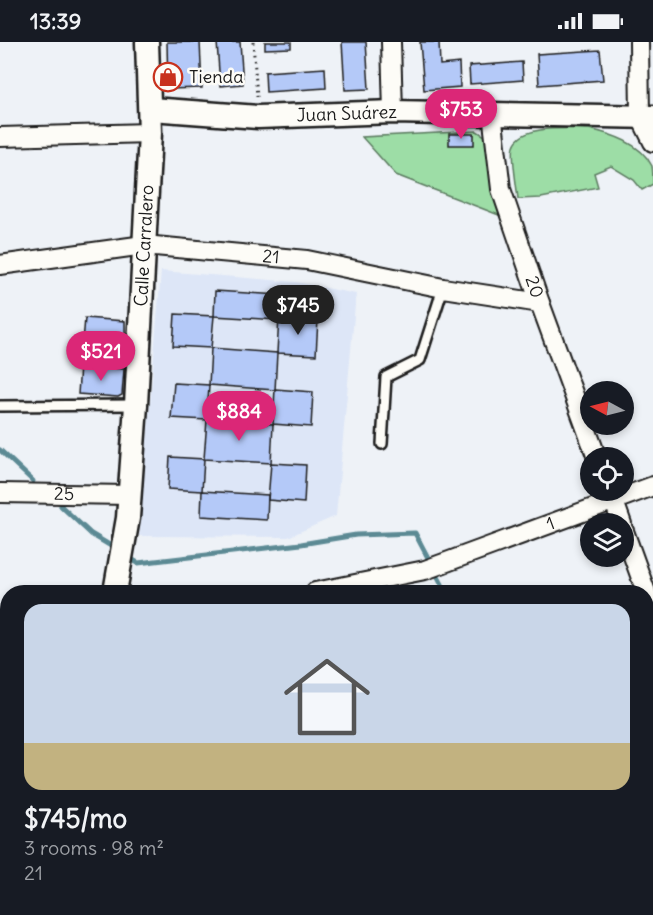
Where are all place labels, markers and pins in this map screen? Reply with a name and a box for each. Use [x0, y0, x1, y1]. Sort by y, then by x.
shop icon: Tienda [152, 61, 184, 93]
place label: Tienda [189, 65, 243, 88]
pin: $753 [425, 89, 497, 140]
pin: $745 [262, 285, 334, 336]
pin: $521 [65, 331, 137, 382]
pin: $884 [203, 391, 275, 442]

